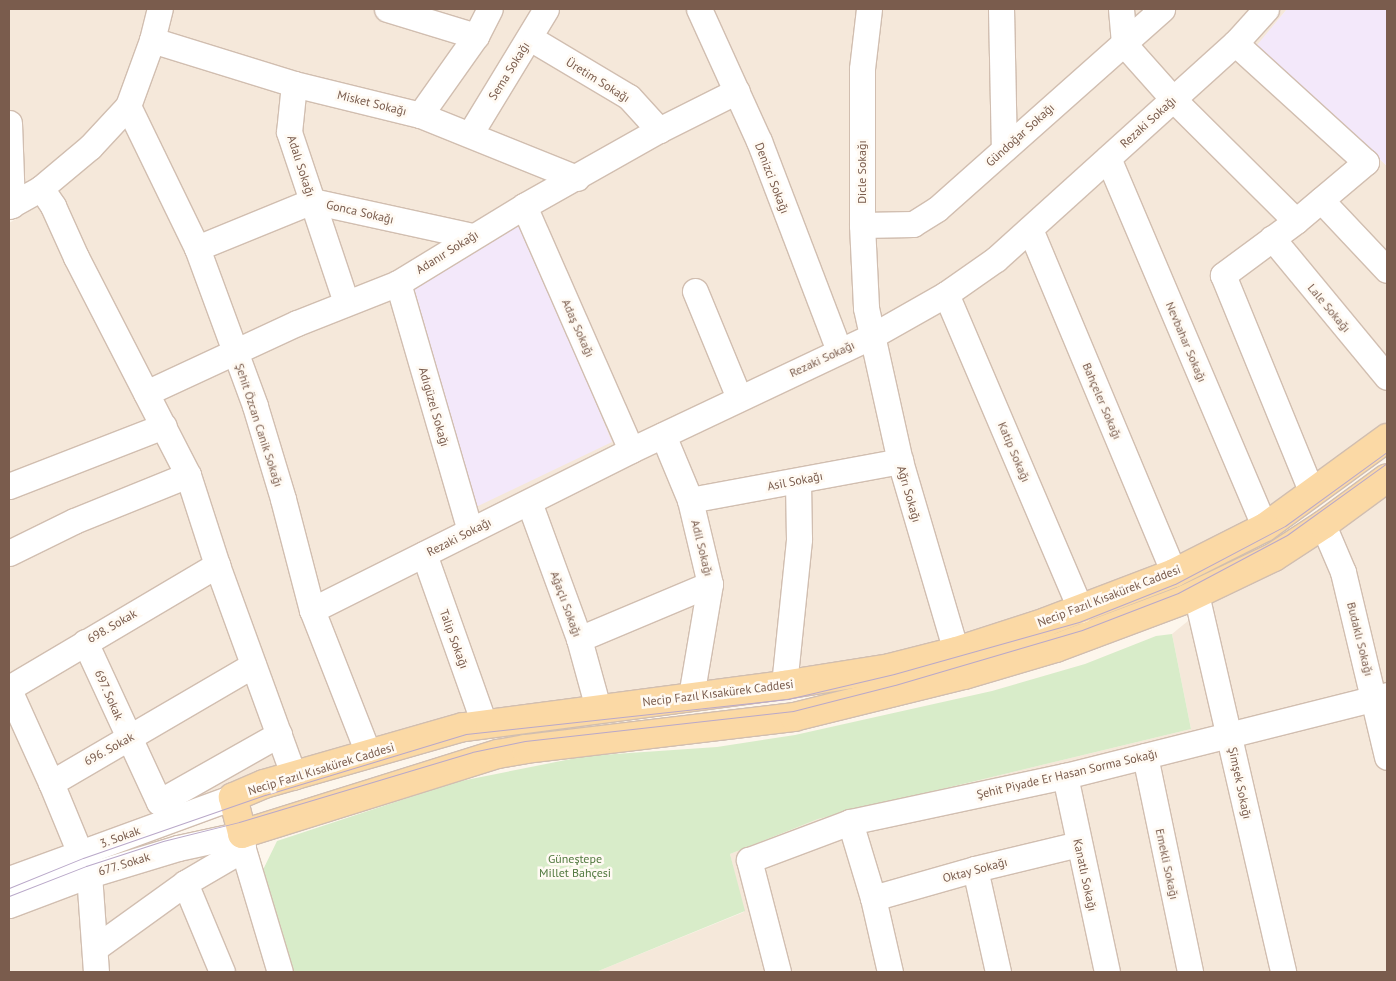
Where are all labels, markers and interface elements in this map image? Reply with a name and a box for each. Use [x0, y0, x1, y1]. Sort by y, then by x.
street label: Sema Sokağı [486, 39, 532, 103]
street label: Üretim Sokağı [563, 55, 633, 105]
street label: Misket Sokağı [336, 87, 408, 119]
street label: Rezaki Sokağı [1117, 93, 1179, 151]
street label: Gündoğar Sokağı [983, 101, 1057, 169]
street label: Adalı Sokağı [284, 134, 318, 198]
street label: Denizci Sokağı [752, 140, 792, 216]
street label: Dicle Sokağı [855, 140, 869, 204]
street label: Gonca Sokağı [325, 197, 395, 227]
street label: Adanır Sokağı [413, 227, 481, 277]
street label: Lale Sokağı [1305, 281, 1353, 335]
street label: Adaş Sokağı [559, 297, 597, 359]
street label: Nevbahar Sokağı [1163, 300, 1209, 384]
street label: Rezaki Sokağı [787, 338, 857, 380]
street label: Şehit Özcan Canik Sokağı [232, 361, 286, 489]
street label: Bahçeler Sokağı [1079, 361, 1125, 441]
street label: Adıgüzel Sokağı [416, 366, 452, 448]
street label: Katip Sokağı [995, 420, 1033, 484]
street label: Ağrı Sokağı [894, 464, 924, 524]
street label: Asil Sokağı [766, 469, 824, 493]
street label: Rezaki Sokağı [424, 515, 494, 559]
street label: Adil Sokağı [688, 518, 716, 578]
street label: Necip Fazıl Kısakürek Caddesi [1035, 562, 1183, 630]
street label: Ağaçlı Sokağı [547, 569, 585, 639]
street label: Budaklı Sokağı [1344, 601, 1376, 677]
street label: 698. Sokak [84, 606, 140, 646]
street label: Talip Sokağı [437, 607, 471, 671]
street label: 697. Sokak [91, 667, 127, 723]
street label: Necip Fazıl Kısakürek Caddesi [641, 677, 795, 709]
street label: 696. Sokak [81, 729, 137, 769]
street label: Necip Fazıl Kısakürek Caddesi [246, 740, 396, 798]
street label: Şehit Piyade Er Hasan Sorma Sokağı [975, 746, 1159, 802]
street label: Şimşek Sokağı [1225, 746, 1255, 820]
street label: 3. Sokak [98, 823, 142, 851]
street label: Emekli Sokağı [1152, 827, 1182, 901]
street label: Kanatlı Sokağı [1070, 838, 1100, 912]
street label: 677. Sokak [96, 849, 152, 879]
park label: Güneştepe Millet Bahçesi [539, 852, 611, 880]
street label: Oktay Sokağı [941, 854, 1009, 886]

